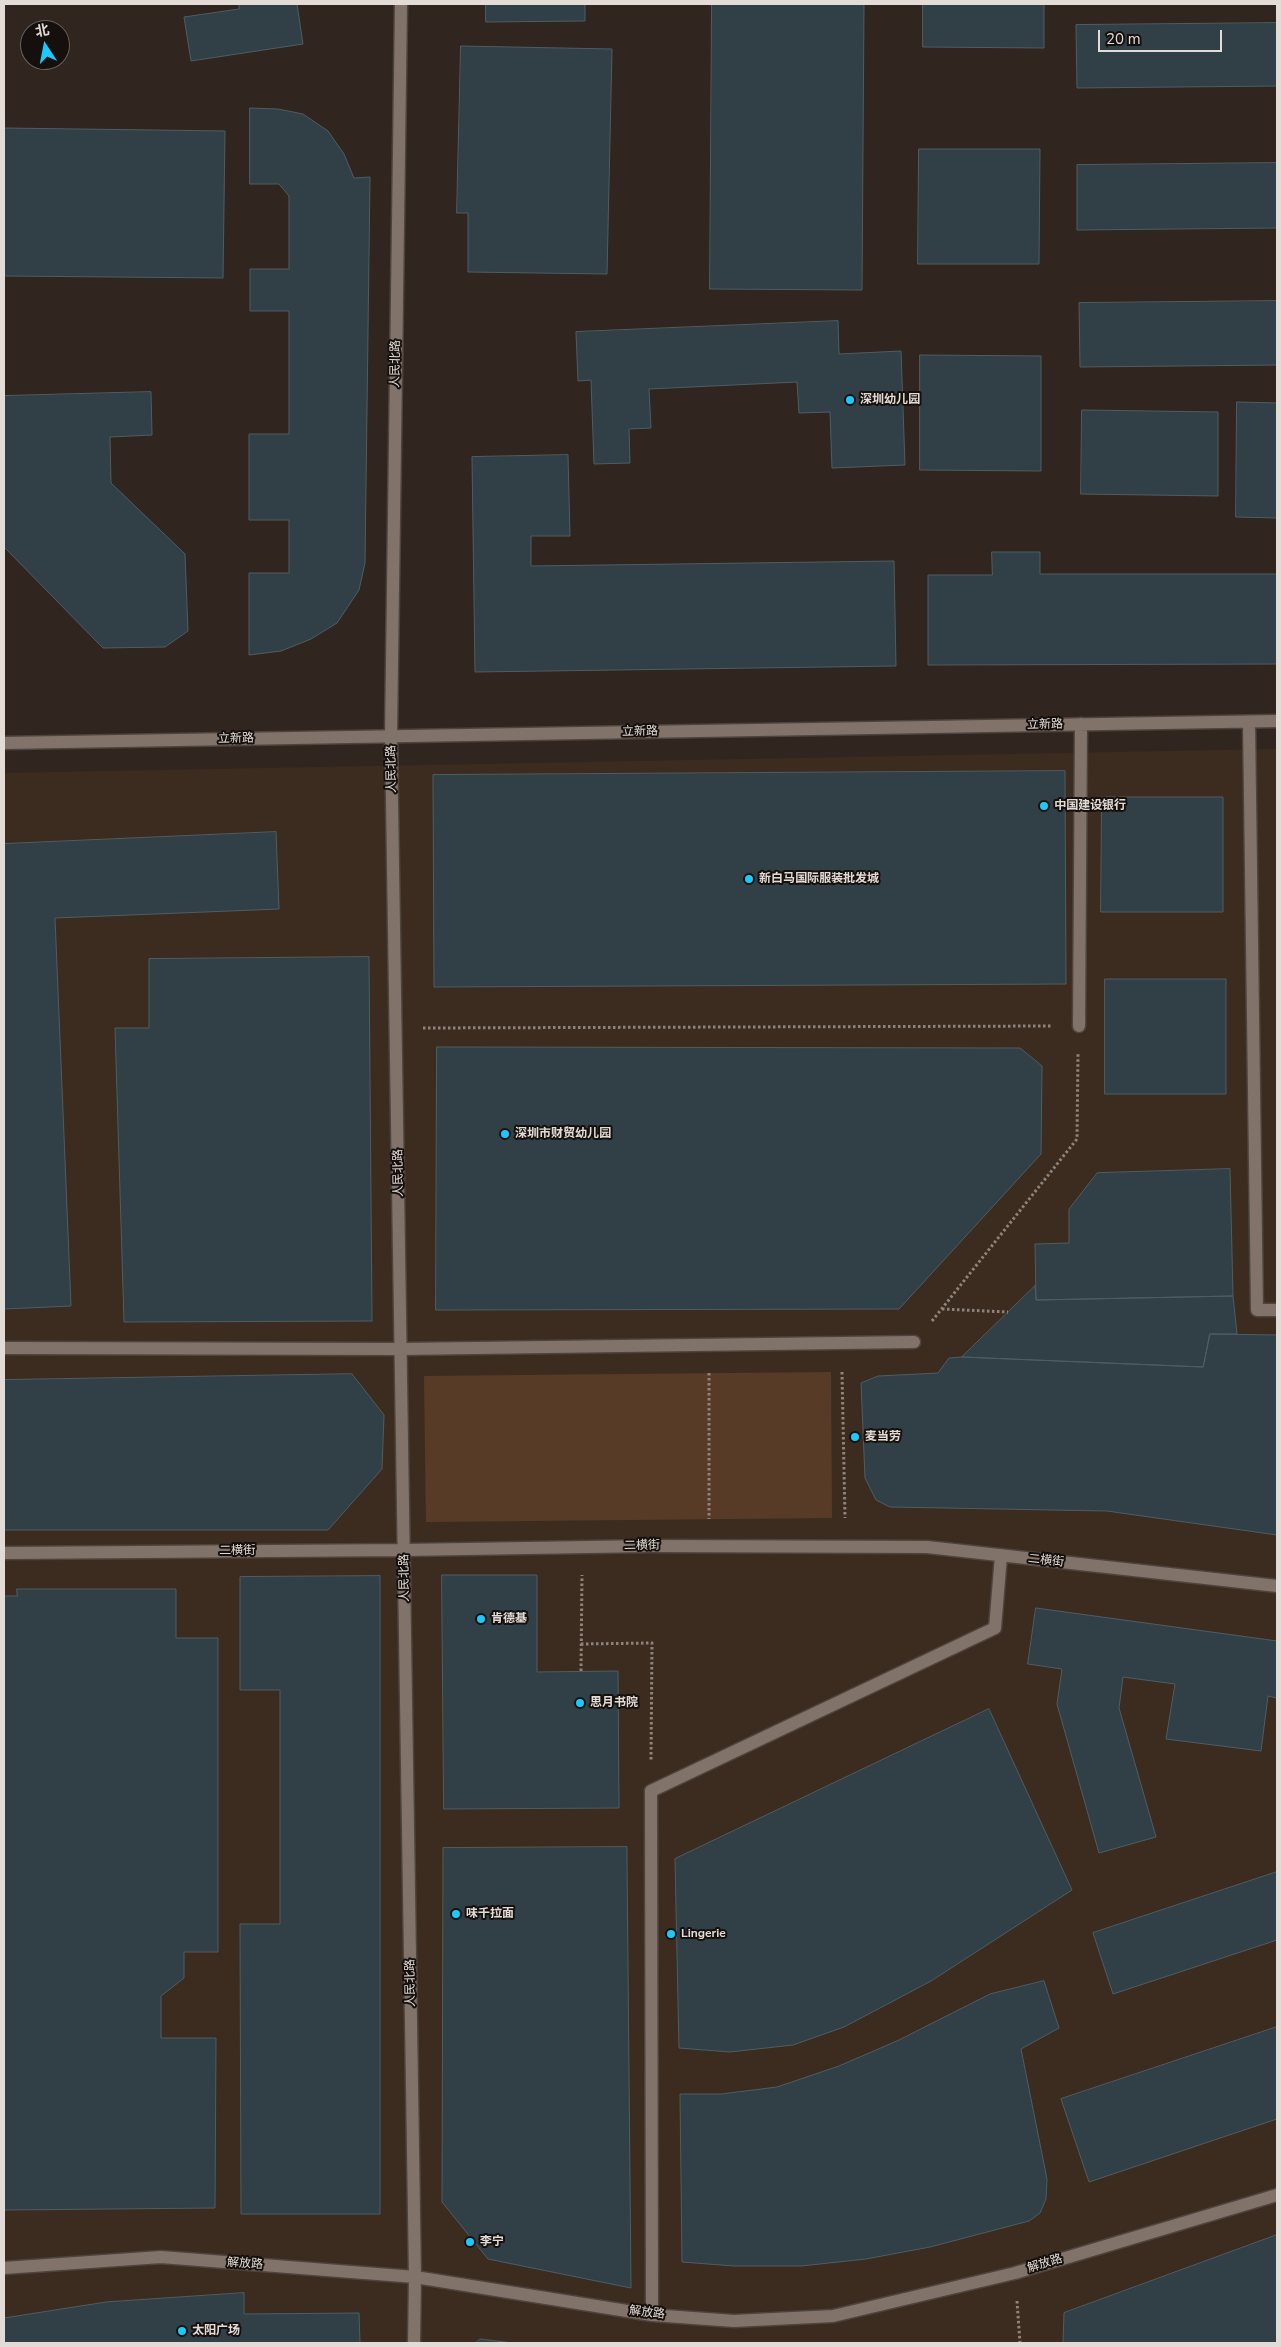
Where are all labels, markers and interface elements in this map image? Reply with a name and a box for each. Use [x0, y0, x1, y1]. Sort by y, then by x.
north arrow [20, 20, 70, 70]
text: 北 [34, 20, 51, 41]
scale bar [1101, 20, 1225, 52]
text: 20 m [1106, 29, 1141, 49]
street label: 人民北路 [388, 340, 404, 388]
place label: 深圳幼儿园 [860, 393, 920, 407]
marker: 深圳幼儿园 [844, 394, 856, 406]
street label: 立新路 [1027, 717, 1063, 733]
street label: 立新路 [622, 724, 658, 740]
street label: 立新路 [218, 731, 254, 747]
street label: 人民北路 [384, 745, 400, 793]
place label: 中国建设银行 [1054, 799, 1126, 813]
marker: 中国建设银行 [1038, 800, 1050, 812]
place label: 新白马国际服装批发城 [759, 872, 879, 886]
marker: 新白马国际服装批发城 [743, 873, 755, 885]
place label: 深圳市财贸幼儿园 [515, 1127, 611, 1141]
marker: 深圳市财贸幼儿园 [499, 1128, 511, 1140]
street label: 人民北路 [391, 1149, 407, 1197]
place label: 麦当劳 [865, 1430, 901, 1444]
marker: 麦当劳 [849, 1431, 861, 1443]
street label: 二横街 [624, 1538, 660, 1554]
street label: 二横街 [219, 1544, 255, 1558]
street label: 二横街 [1027, 1552, 1065, 1570]
street label: 人民北路 [397, 1554, 413, 1602]
place label: 肯德基 [491, 1612, 527, 1626]
marker: 肯德基 [475, 1613, 487, 1625]
place label: 思月书院 [590, 1696, 638, 1710]
marker: 思月书院 [574, 1697, 586, 1709]
place label: 味千拉面 [466, 1907, 514, 1921]
marker: 味千拉面 [450, 1908, 462, 1920]
place label: Lingerie [681, 1927, 726, 1941]
marker: Lingerie [665, 1928, 677, 1940]
street label: 人民北路 [403, 1959, 419, 2007]
place label: 李宁 [480, 2235, 504, 2249]
marker: 李宁 [464, 2236, 476, 2248]
street label: 解放路 [1026, 2252, 1064, 2276]
street label: 解放路 [227, 2256, 263, 2272]
street label: 解放路 [628, 2304, 666, 2322]
place label: 太阳广场 [192, 2324, 240, 2338]
marker: 太阳广场 [176, 2325, 188, 2337]

